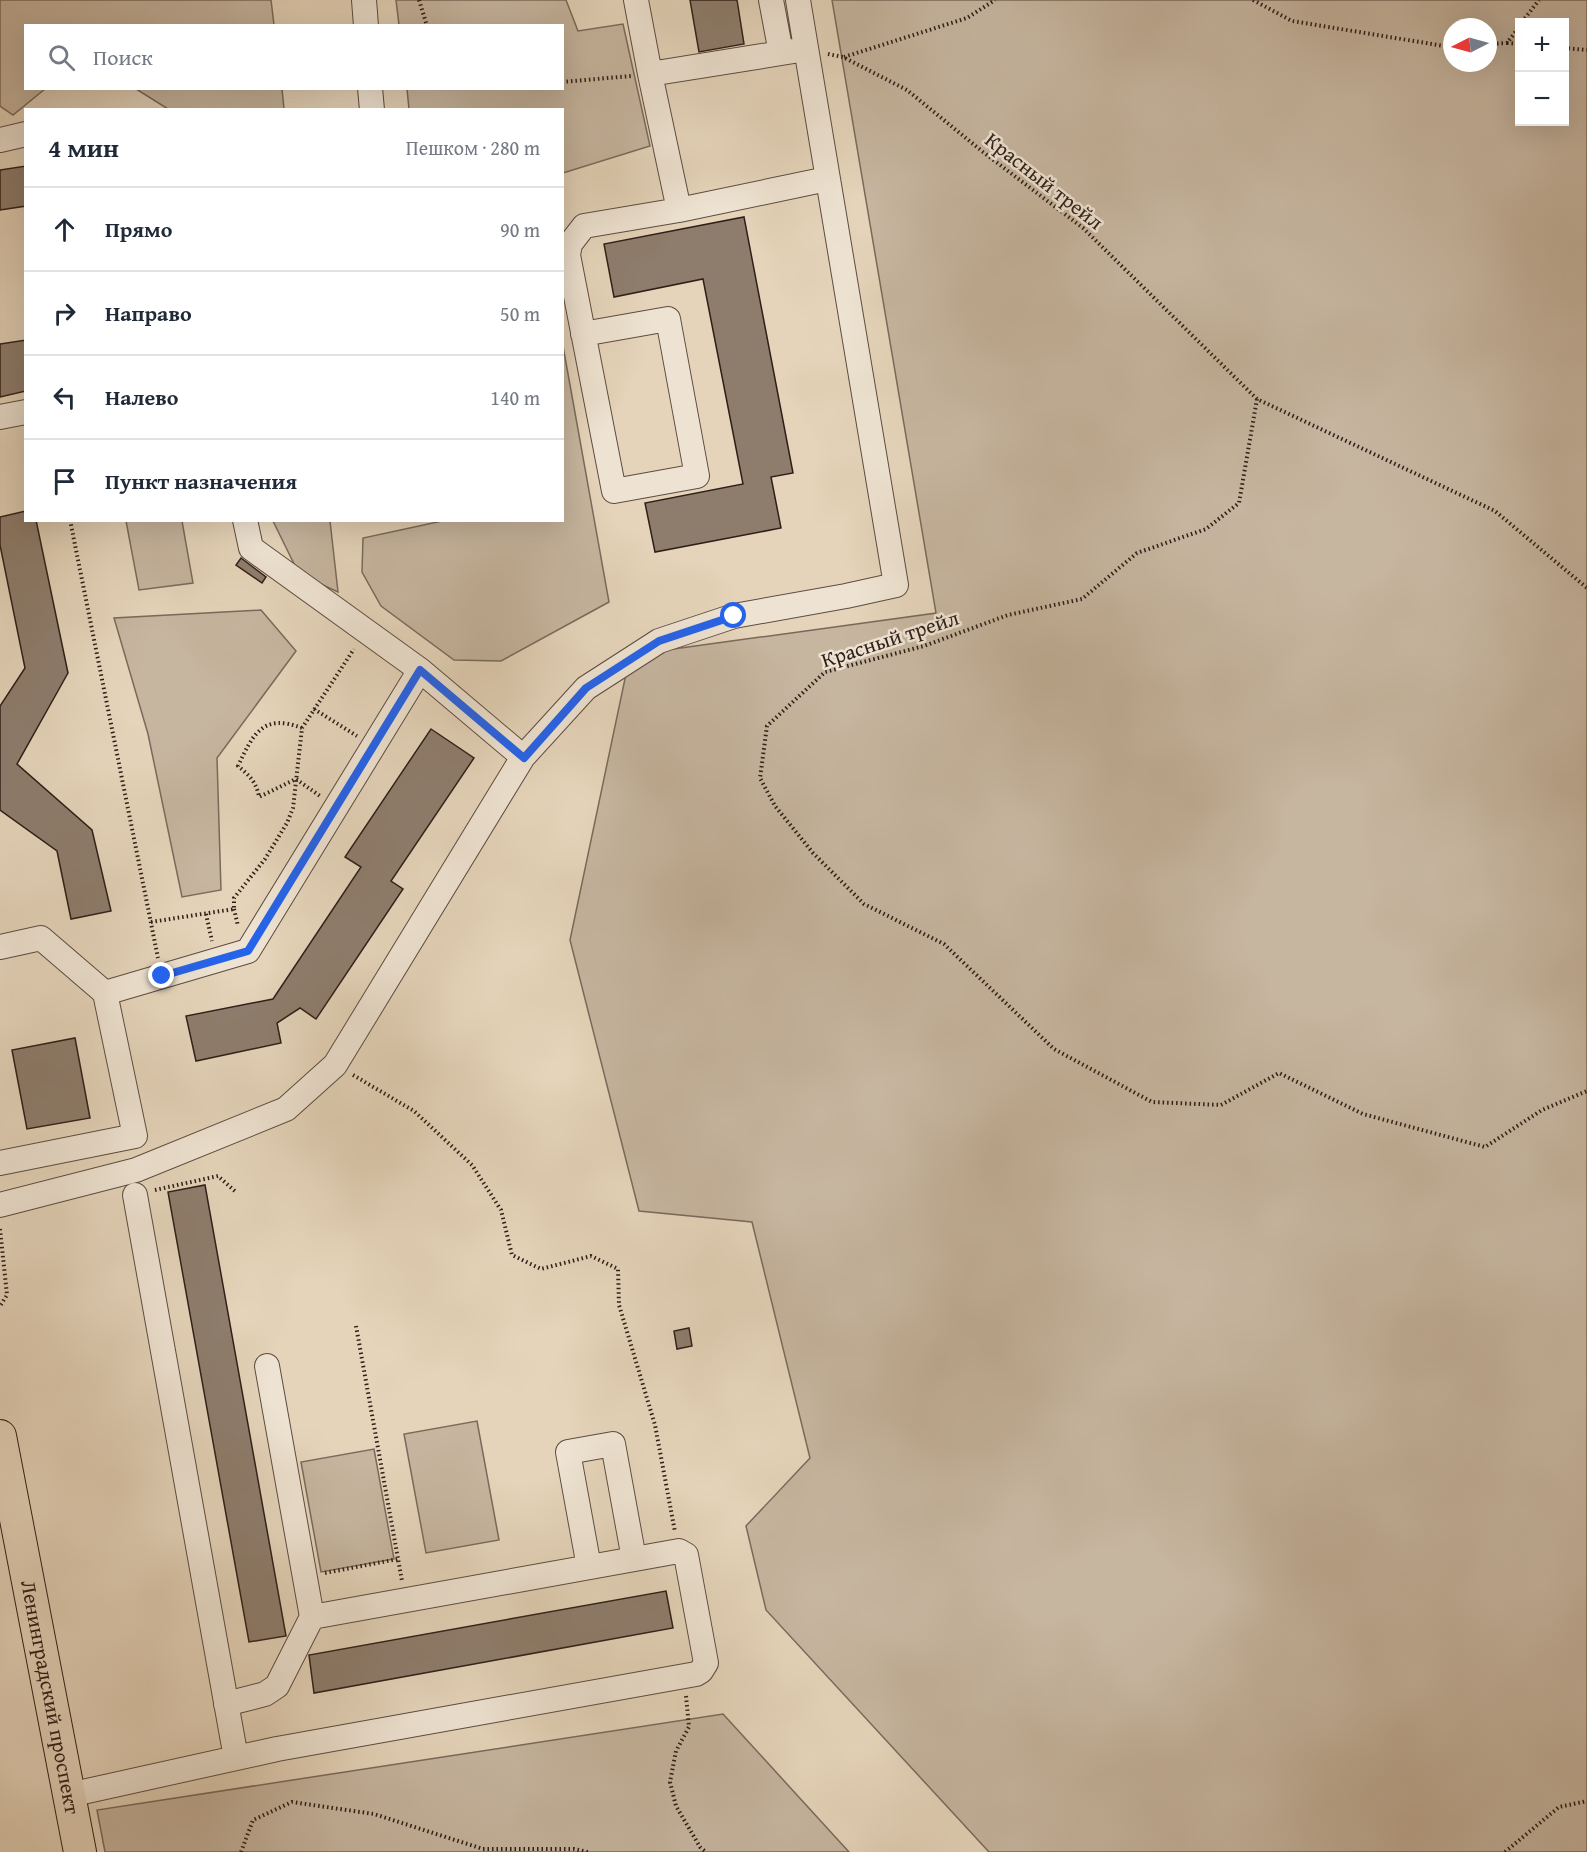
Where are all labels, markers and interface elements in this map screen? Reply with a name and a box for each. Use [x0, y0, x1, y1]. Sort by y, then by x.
north arrow [1443, 18, 1497, 72]
map controls [1515, 18, 1569, 126]
button: + [1515, 18, 1569, 72]
search box [24, 24, 564, 90]
icon: search [45, 41, 78, 74]
text: Поиск [93, 41, 153, 73]
button: − [1515, 72, 1569, 126]
street label: Красный трейл [978, 124, 1111, 237]
text: 4 мин [48, 128, 119, 167]
text: Пешком · 280 m [406, 133, 540, 162]
icon: ahead [48, 213, 81, 246]
text: Прямо [105, 213, 172, 245]
text: 90 m [500, 215, 540, 244]
icon: right [48, 297, 81, 330]
text: Направо [105, 297, 192, 329]
text: 50 m [500, 299, 540, 328]
icon: left [48, 381, 81, 414]
text: Налево [105, 381, 178, 413]
text: 140 m [490, 383, 540, 412]
icon: arrive [48, 465, 81, 498]
text: Пункт назначения [105, 465, 297, 497]
route start [720, 602, 746, 628]
street label: Красный трейл [817, 602, 963, 675]
route end [148, 962, 174, 988]
street label: Ленинградский проспект [13, 1577, 88, 1817]

